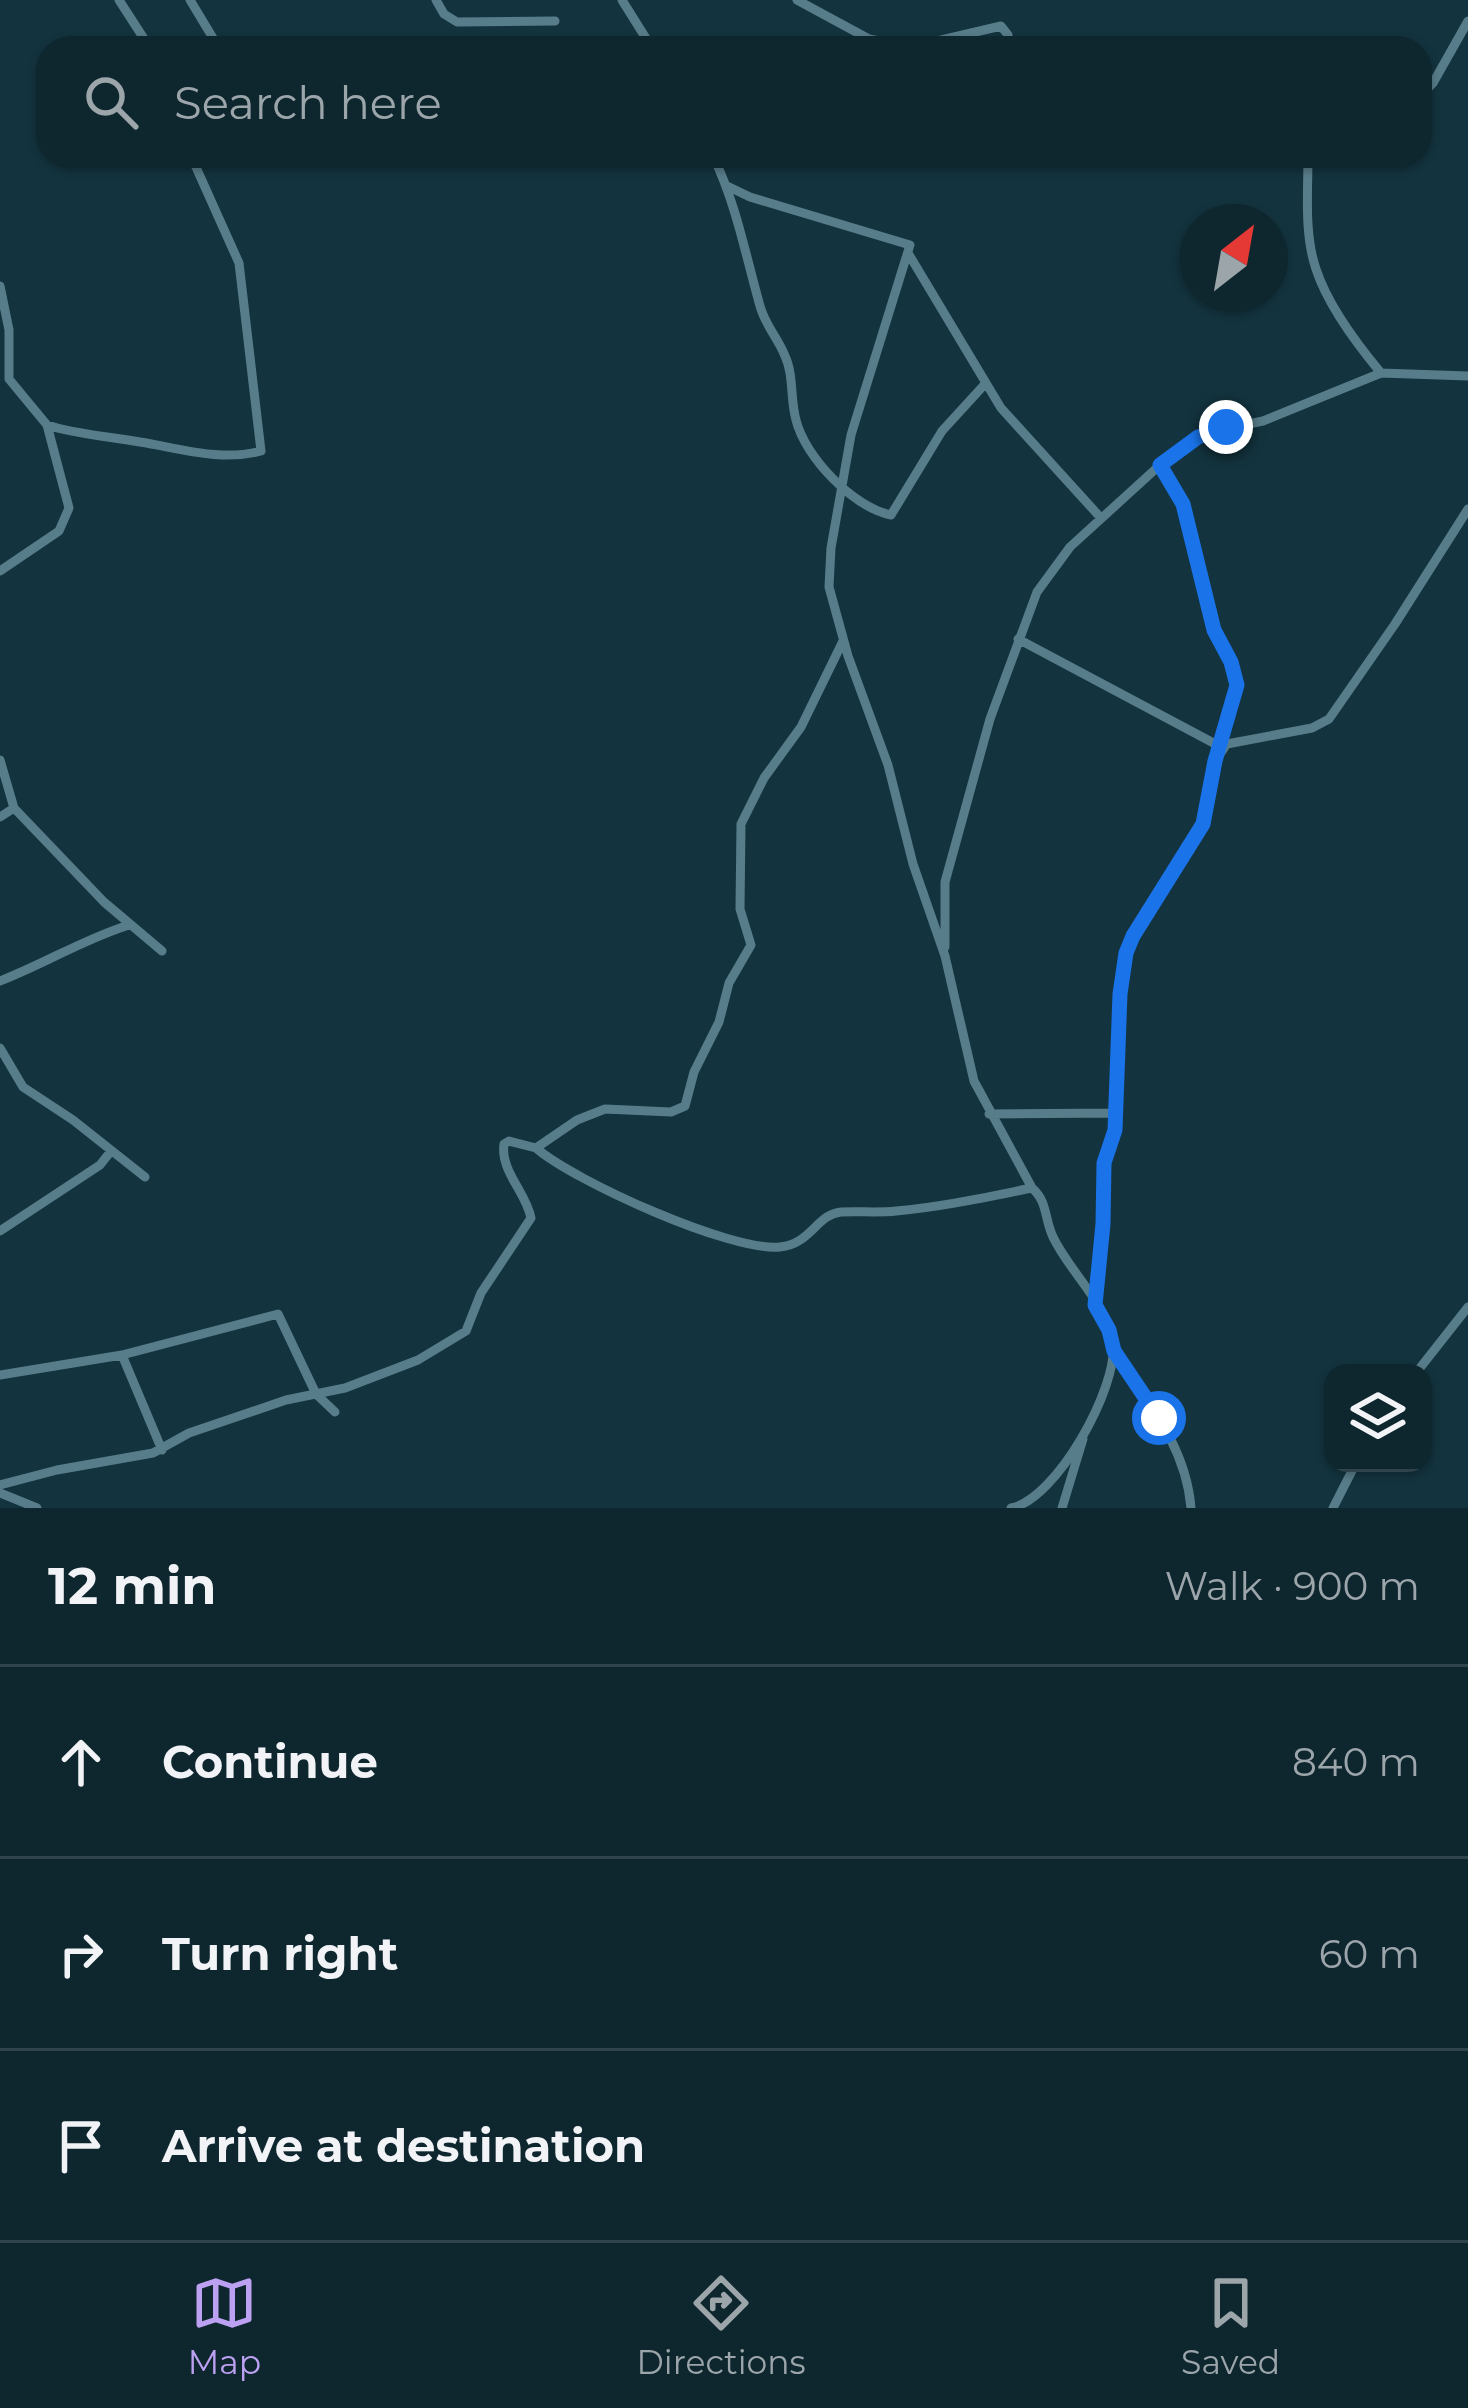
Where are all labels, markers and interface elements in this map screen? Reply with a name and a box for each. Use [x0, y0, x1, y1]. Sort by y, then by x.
search box [36, 36, 1432, 168]
icon: search [78, 69, 144, 135]
text: Search here [174, 75, 442, 130]
north arrow [1180, 204, 1288, 312]
route end [1199, 400, 1253, 454]
map controls [1324, 1364, 1432, 1472]
button: layers [1324, 1364, 1432, 1472]
route start [1132, 1391, 1186, 1445]
text: 12 min [48, 1555, 217, 1617]
text: Walk · 900 m [1165, 1562, 1420, 1610]
icon: ahead [48, 1729, 114, 1795]
text: Continue [162, 1734, 378, 1789]
text: 840 m [1292, 1738, 1420, 1786]
icon: right [48, 1921, 114, 1987]
text: Turn right [162, 1926, 398, 1981]
text: 60 m [1319, 1930, 1420, 1978]
icon: arrive [48, 2113, 114, 2179]
text: Arrive at destination [162, 2118, 645, 2173]
tab: Map [188, 2270, 261, 2382]
tab: Directions [637, 2270, 806, 2382]
tab: Saved [1181, 2270, 1280, 2382]

